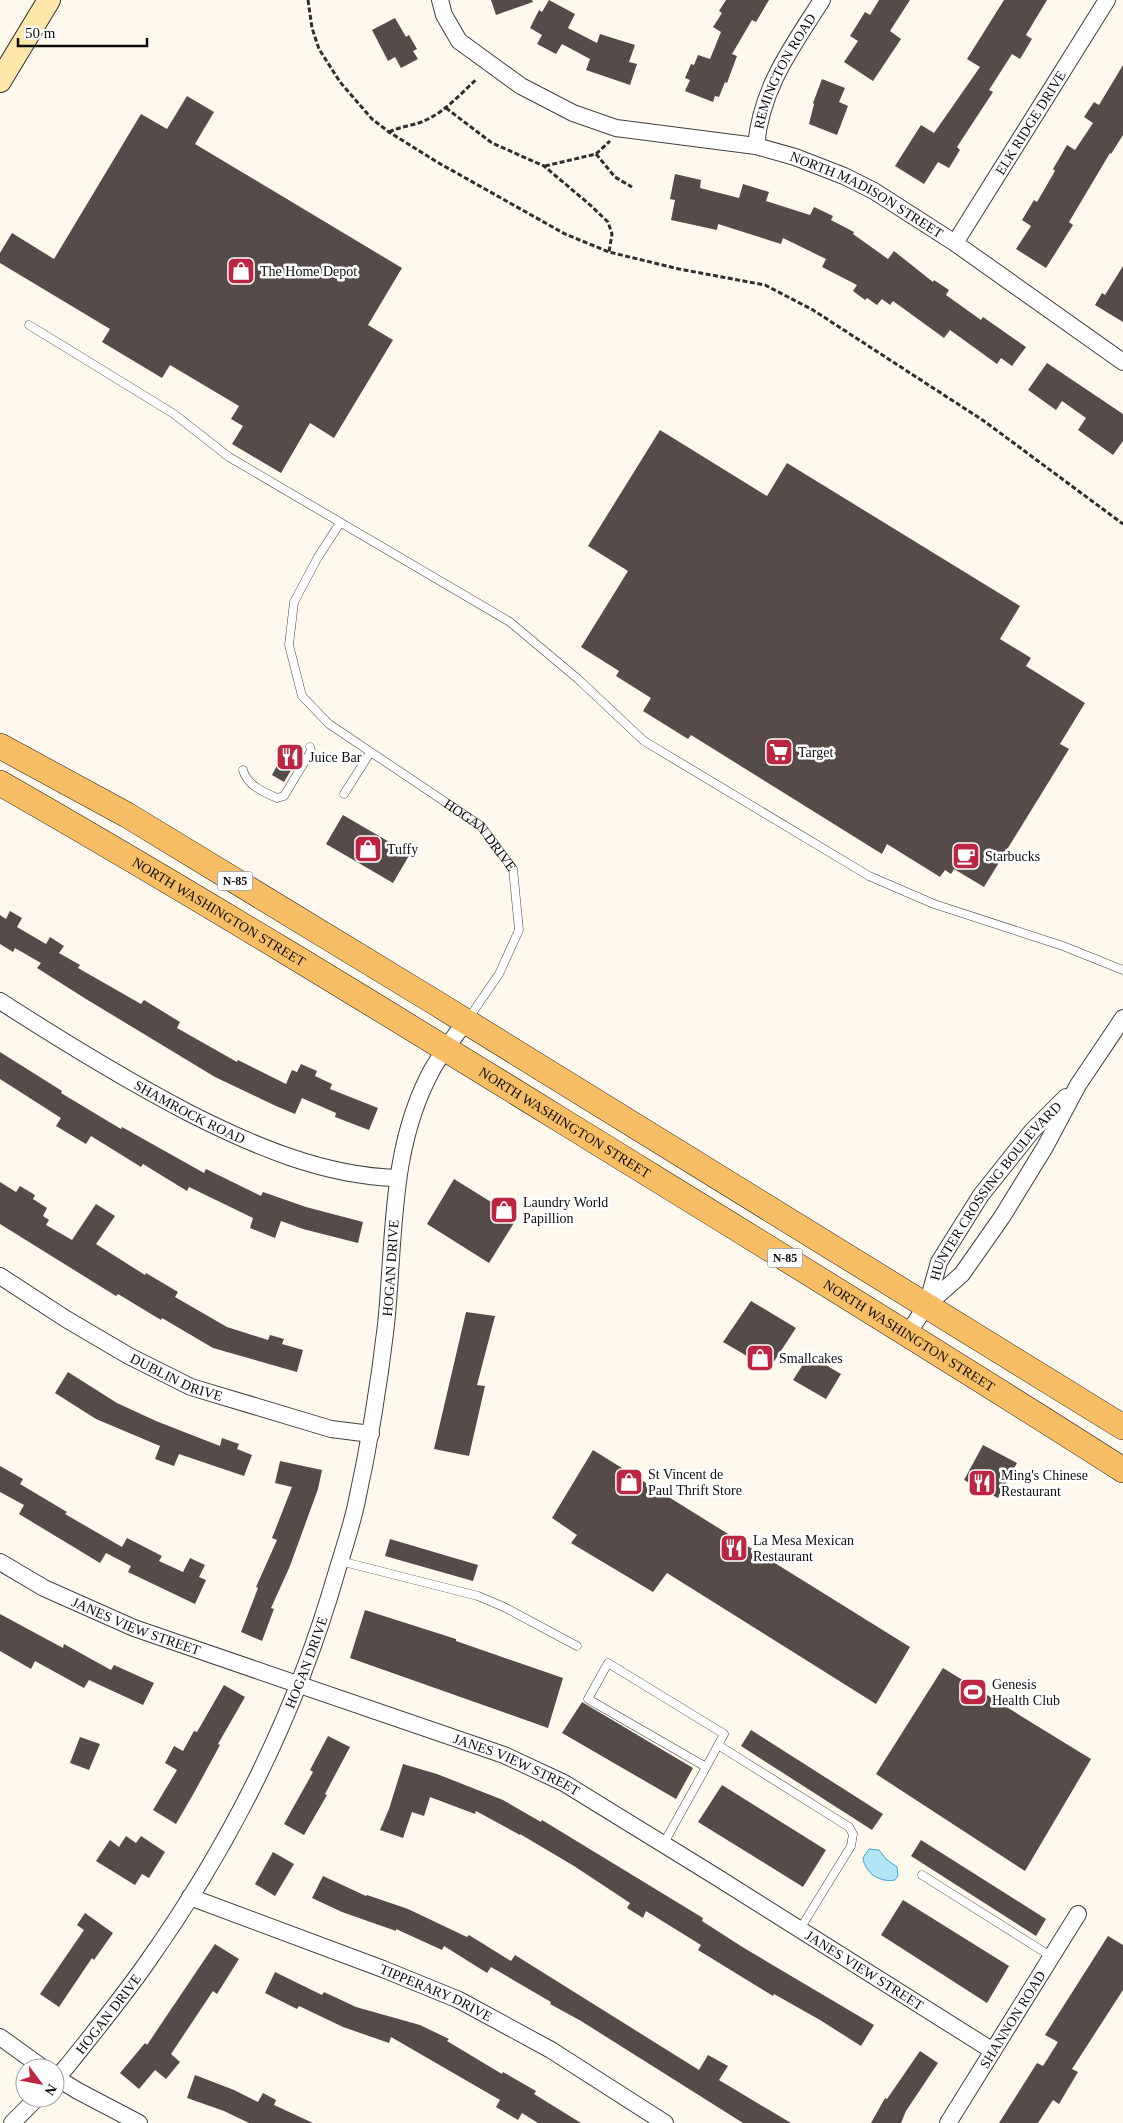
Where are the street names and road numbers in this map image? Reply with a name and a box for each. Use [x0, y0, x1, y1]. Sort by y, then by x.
street label: REMINGTON ROAD [751, 11, 819, 130]
street label: ELK RIDGE DRIVE [992, 68, 1068, 177]
street label: NORTH MADISON STREET [788, 148, 946, 241]
street label: HOGAN DRIVE [441, 796, 519, 874]
street label: NORTH WASHINGTON STREET [130, 854, 309, 969]
road number: N-85 [218, 871, 252, 890]
street label: NORTH WASHINGTON STREET [476, 1064, 654, 1181]
street label: SHAMROCK ROAD [132, 1077, 248, 1146]
street label: HUNTER CROSSING BOULEVARD [927, 1099, 1064, 1282]
street label: HOGAN DRIVE [379, 1219, 401, 1317]
road number: N-85 [768, 1248, 802, 1268]
street label: NORTH WASHINGTON STREET [821, 1276, 998, 1395]
street label: DUBLIN DRIVE [128, 1350, 224, 1404]
street label: JANES VIEW STREET [70, 1594, 203, 1658]
street label: HOGAN DRIVE [282, 1615, 330, 1711]
street label: JANES VIEW STREET [451, 1731, 583, 1799]
street label: JANES VIEW STREET [803, 1927, 927, 2013]
street label: TIPPERARY DRIVE [378, 1961, 495, 2024]
street label: SHANNON ROAD [977, 1968, 1048, 2071]
street label: HOGAN DRIVE [72, 1971, 144, 2057]

